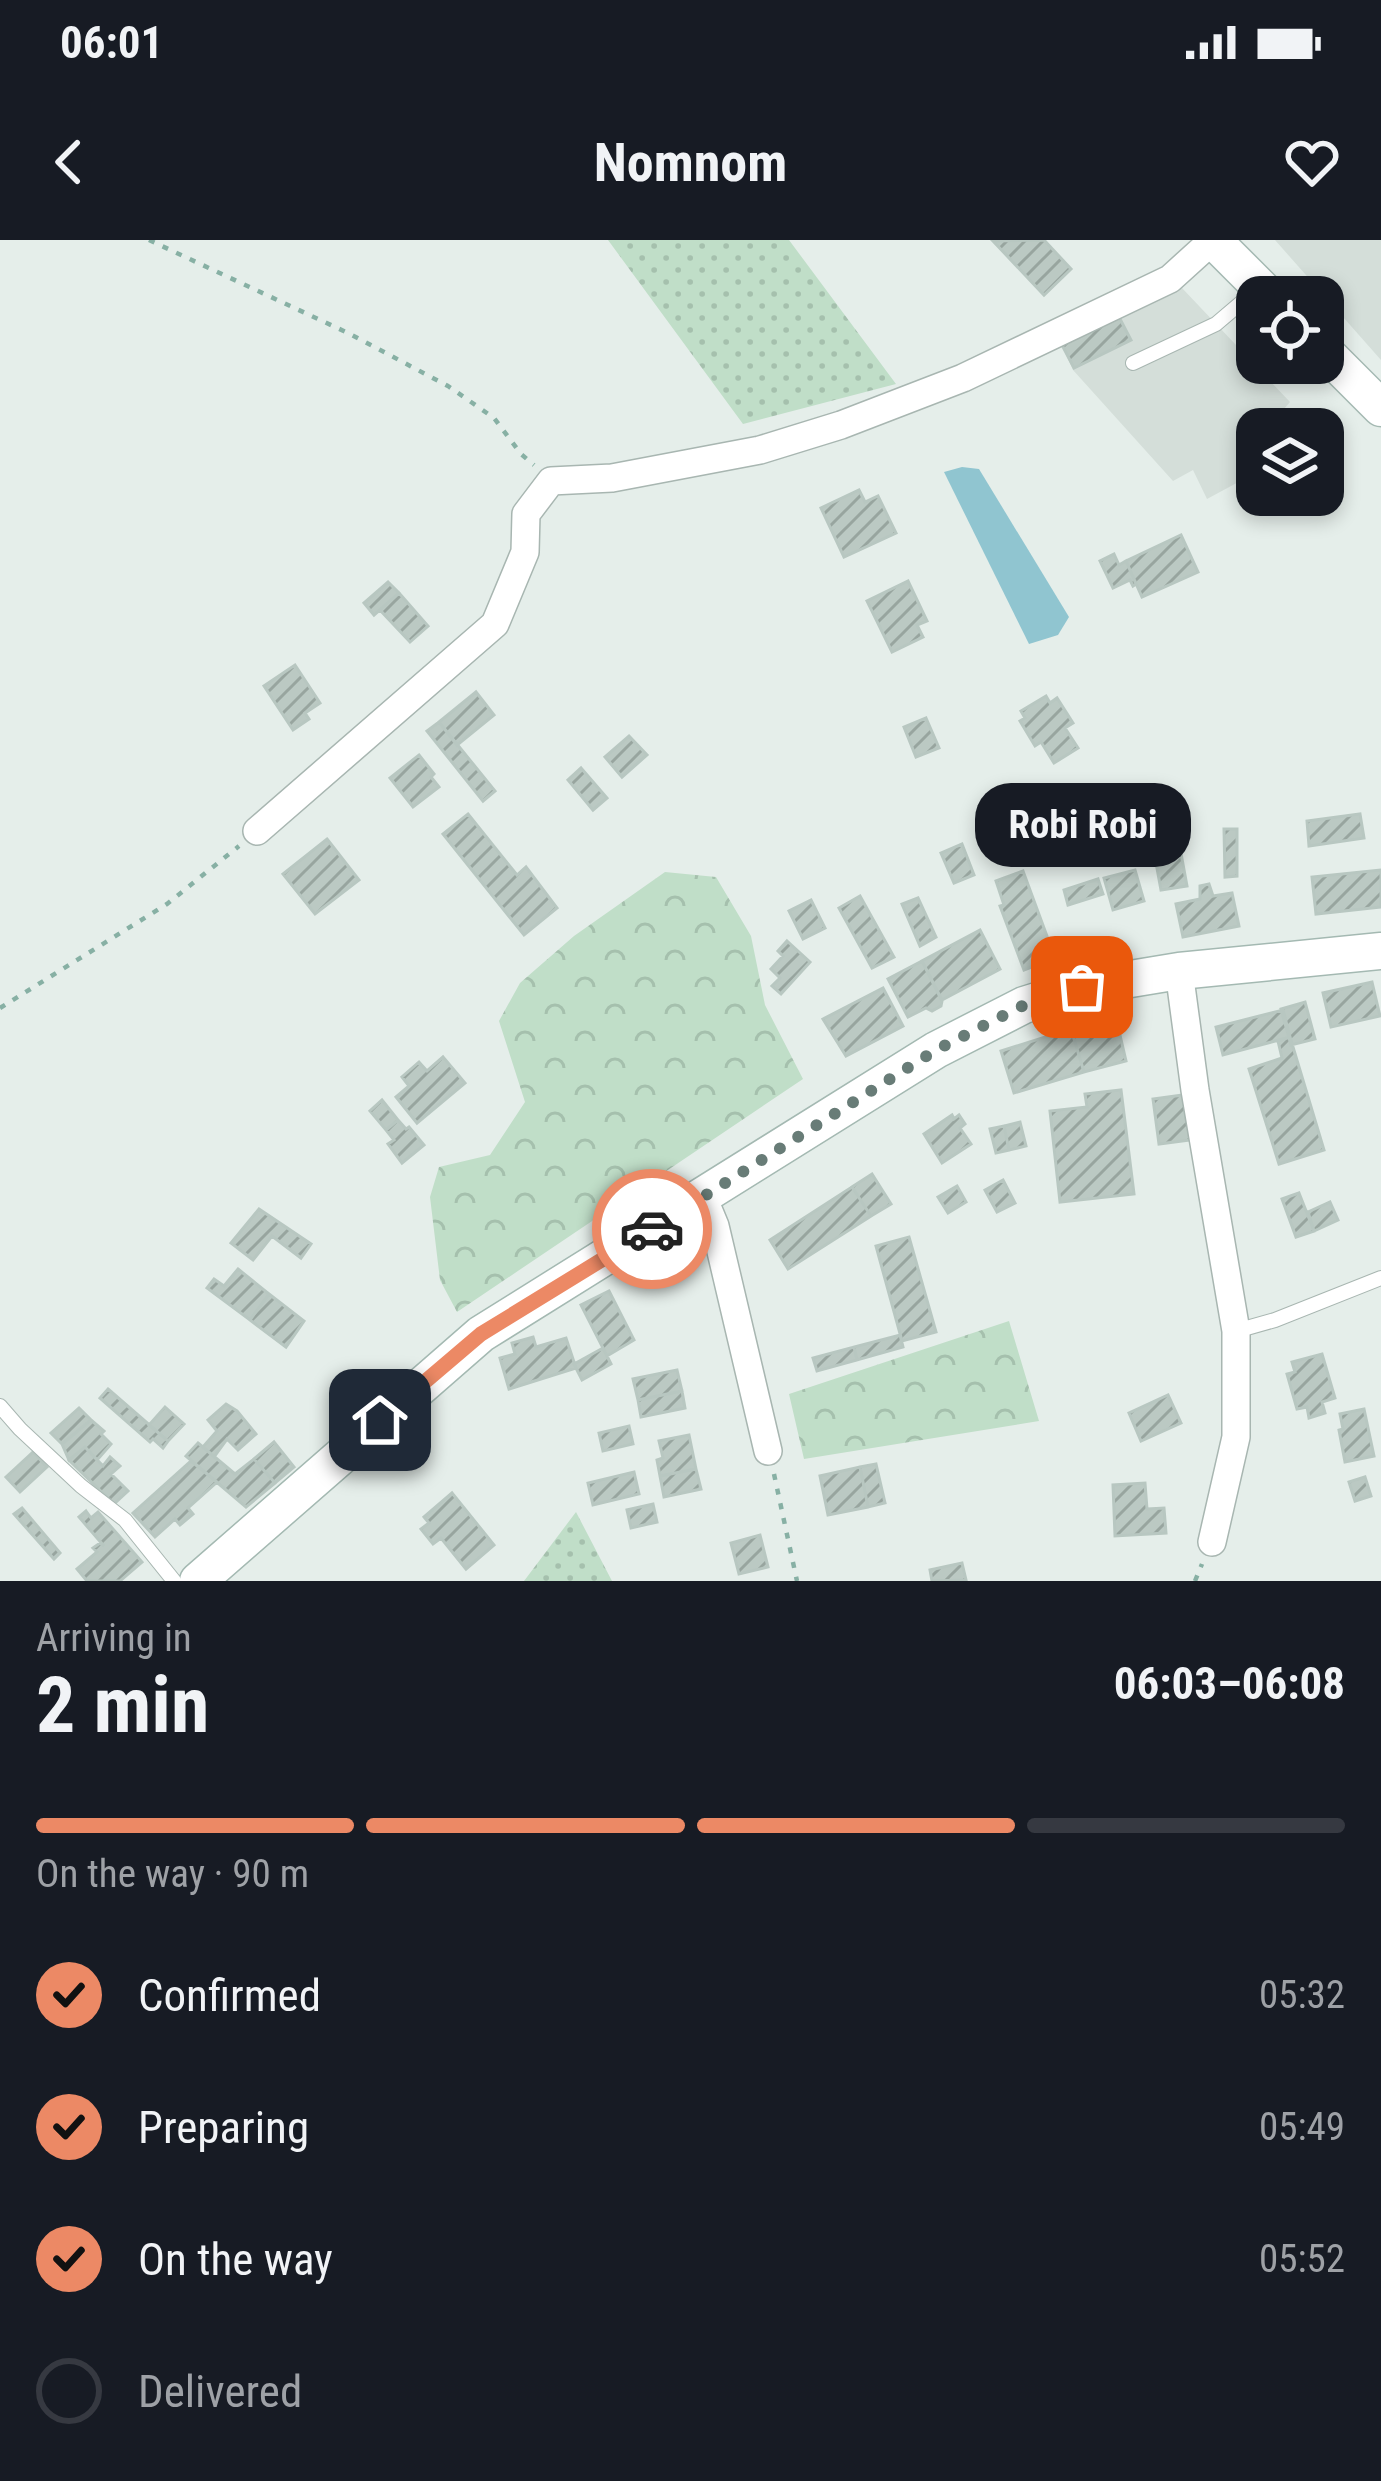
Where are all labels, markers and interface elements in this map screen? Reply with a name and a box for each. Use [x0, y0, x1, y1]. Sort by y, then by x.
text: 06:01 [60, 16, 163, 69]
icon: back [36, 129, 102, 195]
icon: heart [1279, 129, 1345, 195]
text: Nomnom [594, 131, 787, 194]
map controls [1236, 276, 1344, 516]
button: locate [1236, 276, 1344, 384]
button: layers [1236, 408, 1344, 516]
callout: Robi Robi [974, 783, 1190, 867]
text: Robi Robi [1008, 802, 1158, 848]
pin [1031, 936, 1133, 1038]
icon: bag [1049, 954, 1115, 1020]
courier [592, 1169, 712, 1289]
icon: car [619, 1196, 685, 1262]
pin [329, 1369, 431, 1471]
icon: home [347, 1387, 413, 1453]
text: Arriving in [36, 1615, 192, 1661]
text: 06:03–06:08 [1114, 1657, 1345, 1710]
text: 2 min [36, 1660, 209, 1751]
text: On the way · 90 m [36, 1851, 309, 1897]
icon: check [36, 1962, 102, 2028]
text: Confirmed [138, 1969, 321, 2022]
text: 05:32 [1259, 1972, 1345, 2018]
icon: check [36, 2094, 102, 2160]
text: Preparing [138, 2101, 309, 2154]
text: 05:49 [1259, 2104, 1345, 2150]
icon: check [36, 2226, 102, 2292]
text: On the way [138, 2233, 333, 2286]
text: 05:52 [1259, 2236, 1345, 2282]
text: Delivered [138, 2365, 302, 2418]

